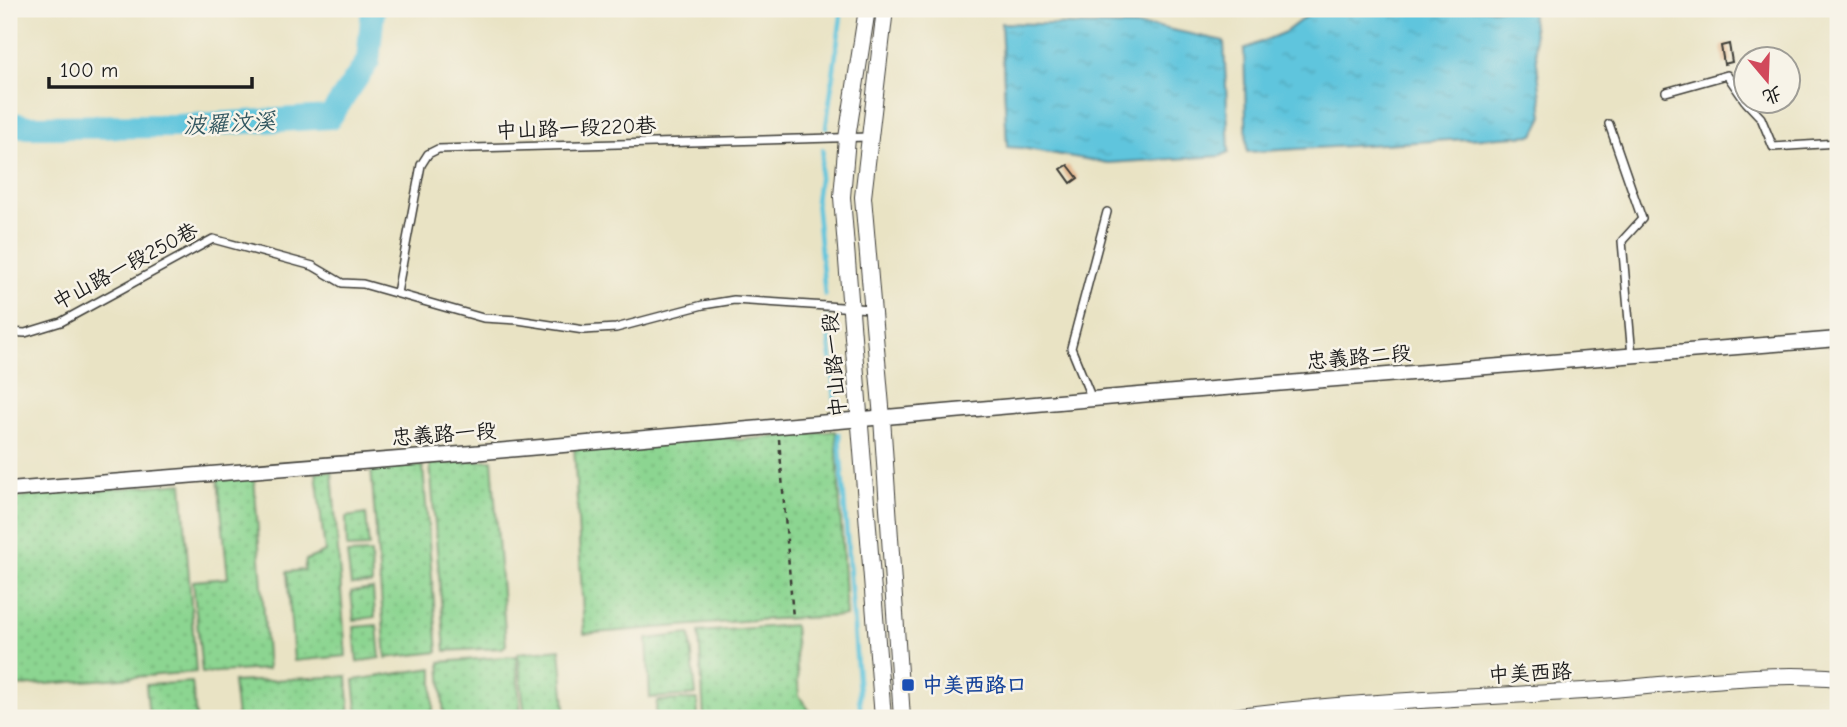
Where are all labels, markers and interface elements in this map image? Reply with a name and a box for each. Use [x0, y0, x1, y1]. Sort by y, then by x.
scale bar [49, 46, 252, 90]
north arrow [1731, 46, 1801, 116]
text: 100 m [60, 58, 118, 82]
text: 北 [1760, 82, 1785, 109]
water label: 波羅汶溪 [182, 108, 278, 139]
street label: 中山路一段220巷 [495, 113, 657, 143]
street label: 中山路一段250巷 [48, 218, 202, 314]
street label: 中山路一段 [817, 312, 851, 418]
street label: 忠義路二段 [1306, 340, 1412, 374]
street label: 忠義路一段 [391, 418, 497, 450]
street label: 中美西路 [1487, 659, 1573, 687]
place label: 中美西路口 [922, 673, 1027, 697]
marker: 中美西路口 [900, 677, 916, 693]

